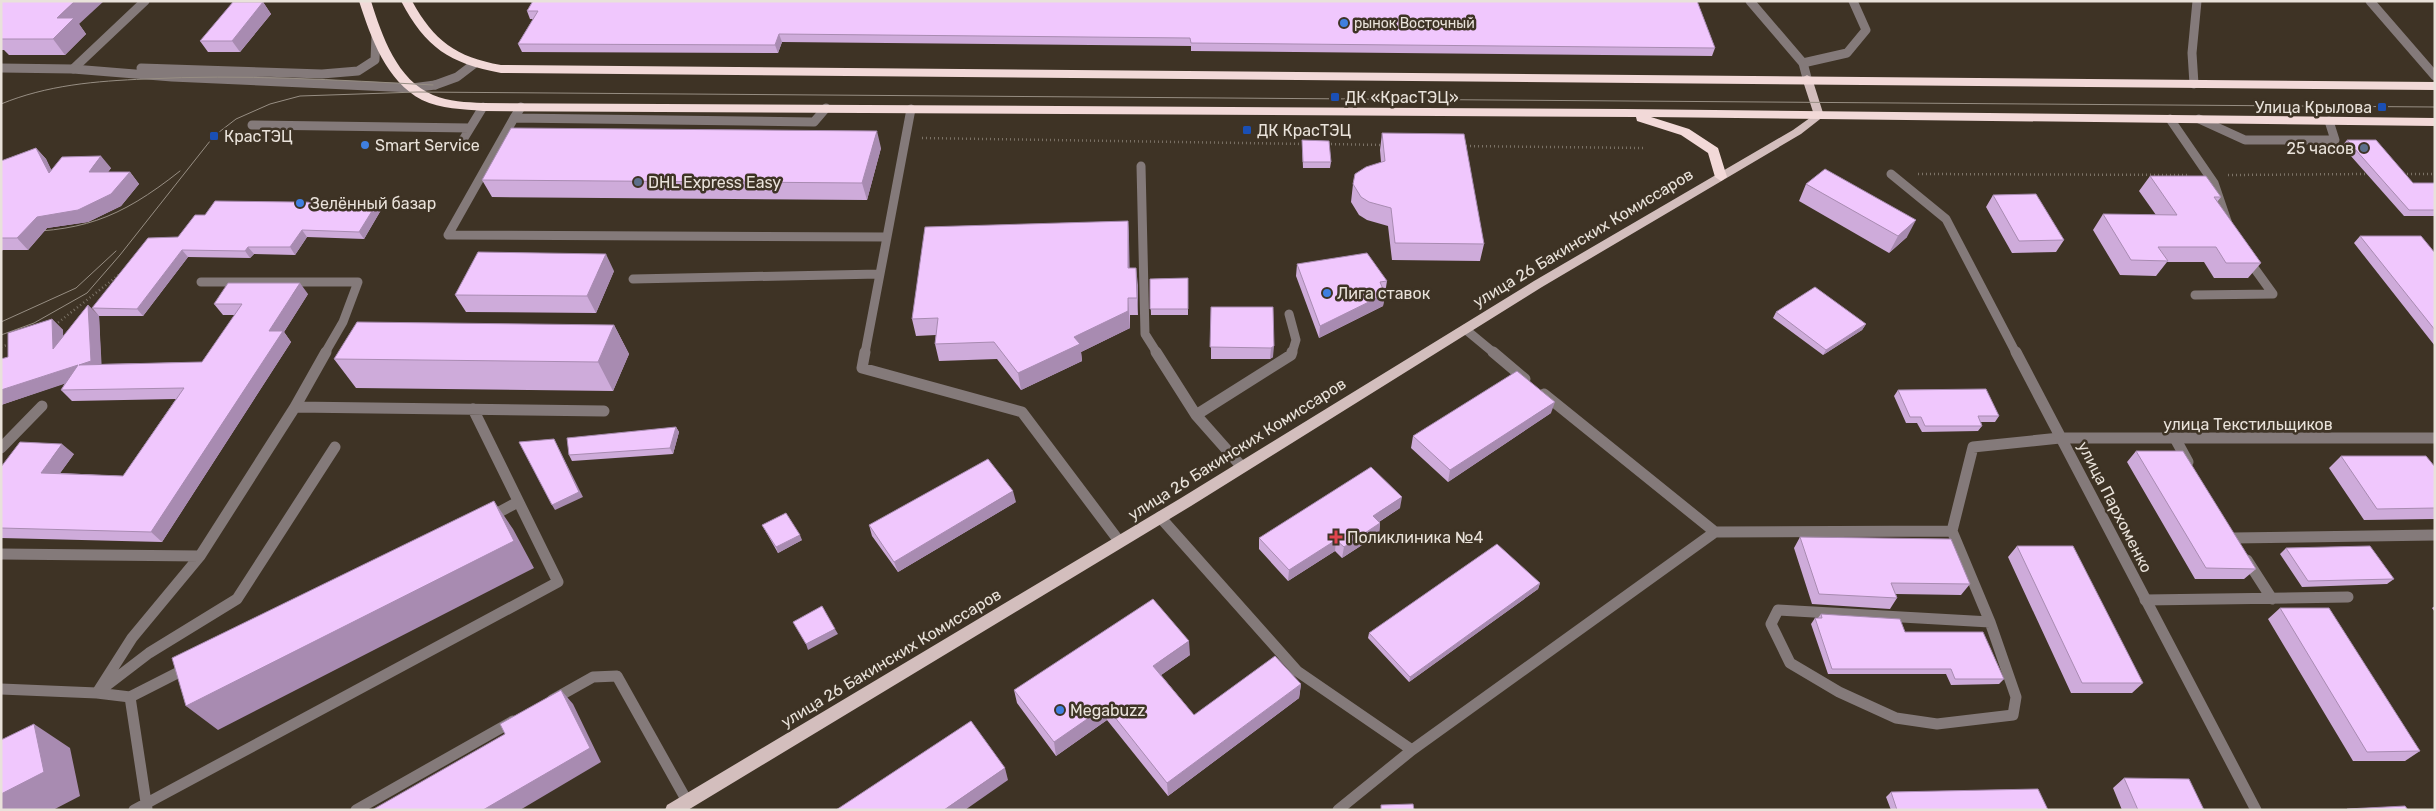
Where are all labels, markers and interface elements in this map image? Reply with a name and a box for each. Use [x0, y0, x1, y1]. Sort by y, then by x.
place label: рынок Восточный [1354, 15, 1475, 32]
marker: рынок Восточный [1338, 17, 1350, 29]
place label: ДК «КрасТЭЦ» [1345, 88, 1459, 107]
marker: ДК «КрасТЭЦ» [1329, 91, 1341, 103]
place label: Улица Крылова [2255, 98, 2372, 117]
marker: Улица Крылова [2376, 101, 2388, 113]
place label: ДК КрасТЭЦ [1257, 121, 1351, 140]
marker: ДК КрасТЭЦ [1241, 124, 1253, 136]
place label: КрасТЭЦ [224, 127, 293, 146]
marker: КрасТЭЦ [208, 130, 220, 142]
place label: Smart Service [375, 136, 480, 155]
marker: Smart Service [359, 139, 371, 151]
place label: 25 часов [2287, 139, 2354, 158]
marker: 25 часов [2358, 142, 2370, 154]
street label: улица 26 Бакинских Комиссаров [1469, 165, 1697, 311]
place label: DHL Express Easy [648, 173, 781, 192]
marker: DHL Express Easy [632, 176, 644, 188]
place label: Зелённый базар [310, 194, 436, 213]
marker: Зелённый базар [294, 197, 306, 209]
place label: Лига ставок [1337, 284, 1431, 303]
marker: Лига ставок [1321, 287, 1333, 299]
street label: улица 26 Бакинских Комиссаров [1124, 374, 1350, 524]
street label: улица Текстильщиков [2163, 415, 2333, 434]
street label: улица Пархоменко [2074, 438, 2156, 576]
place label: Поликлиника №4 [1347, 528, 1483, 547]
marker: Поликлиника №4 [1329, 530, 1343, 544]
street label: улица 26 Бакинских Комиссаров [777, 585, 1005, 731]
place label: Megabuzz [1070, 701, 1146, 720]
marker: Megabuzz [1054, 704, 1066, 716]

